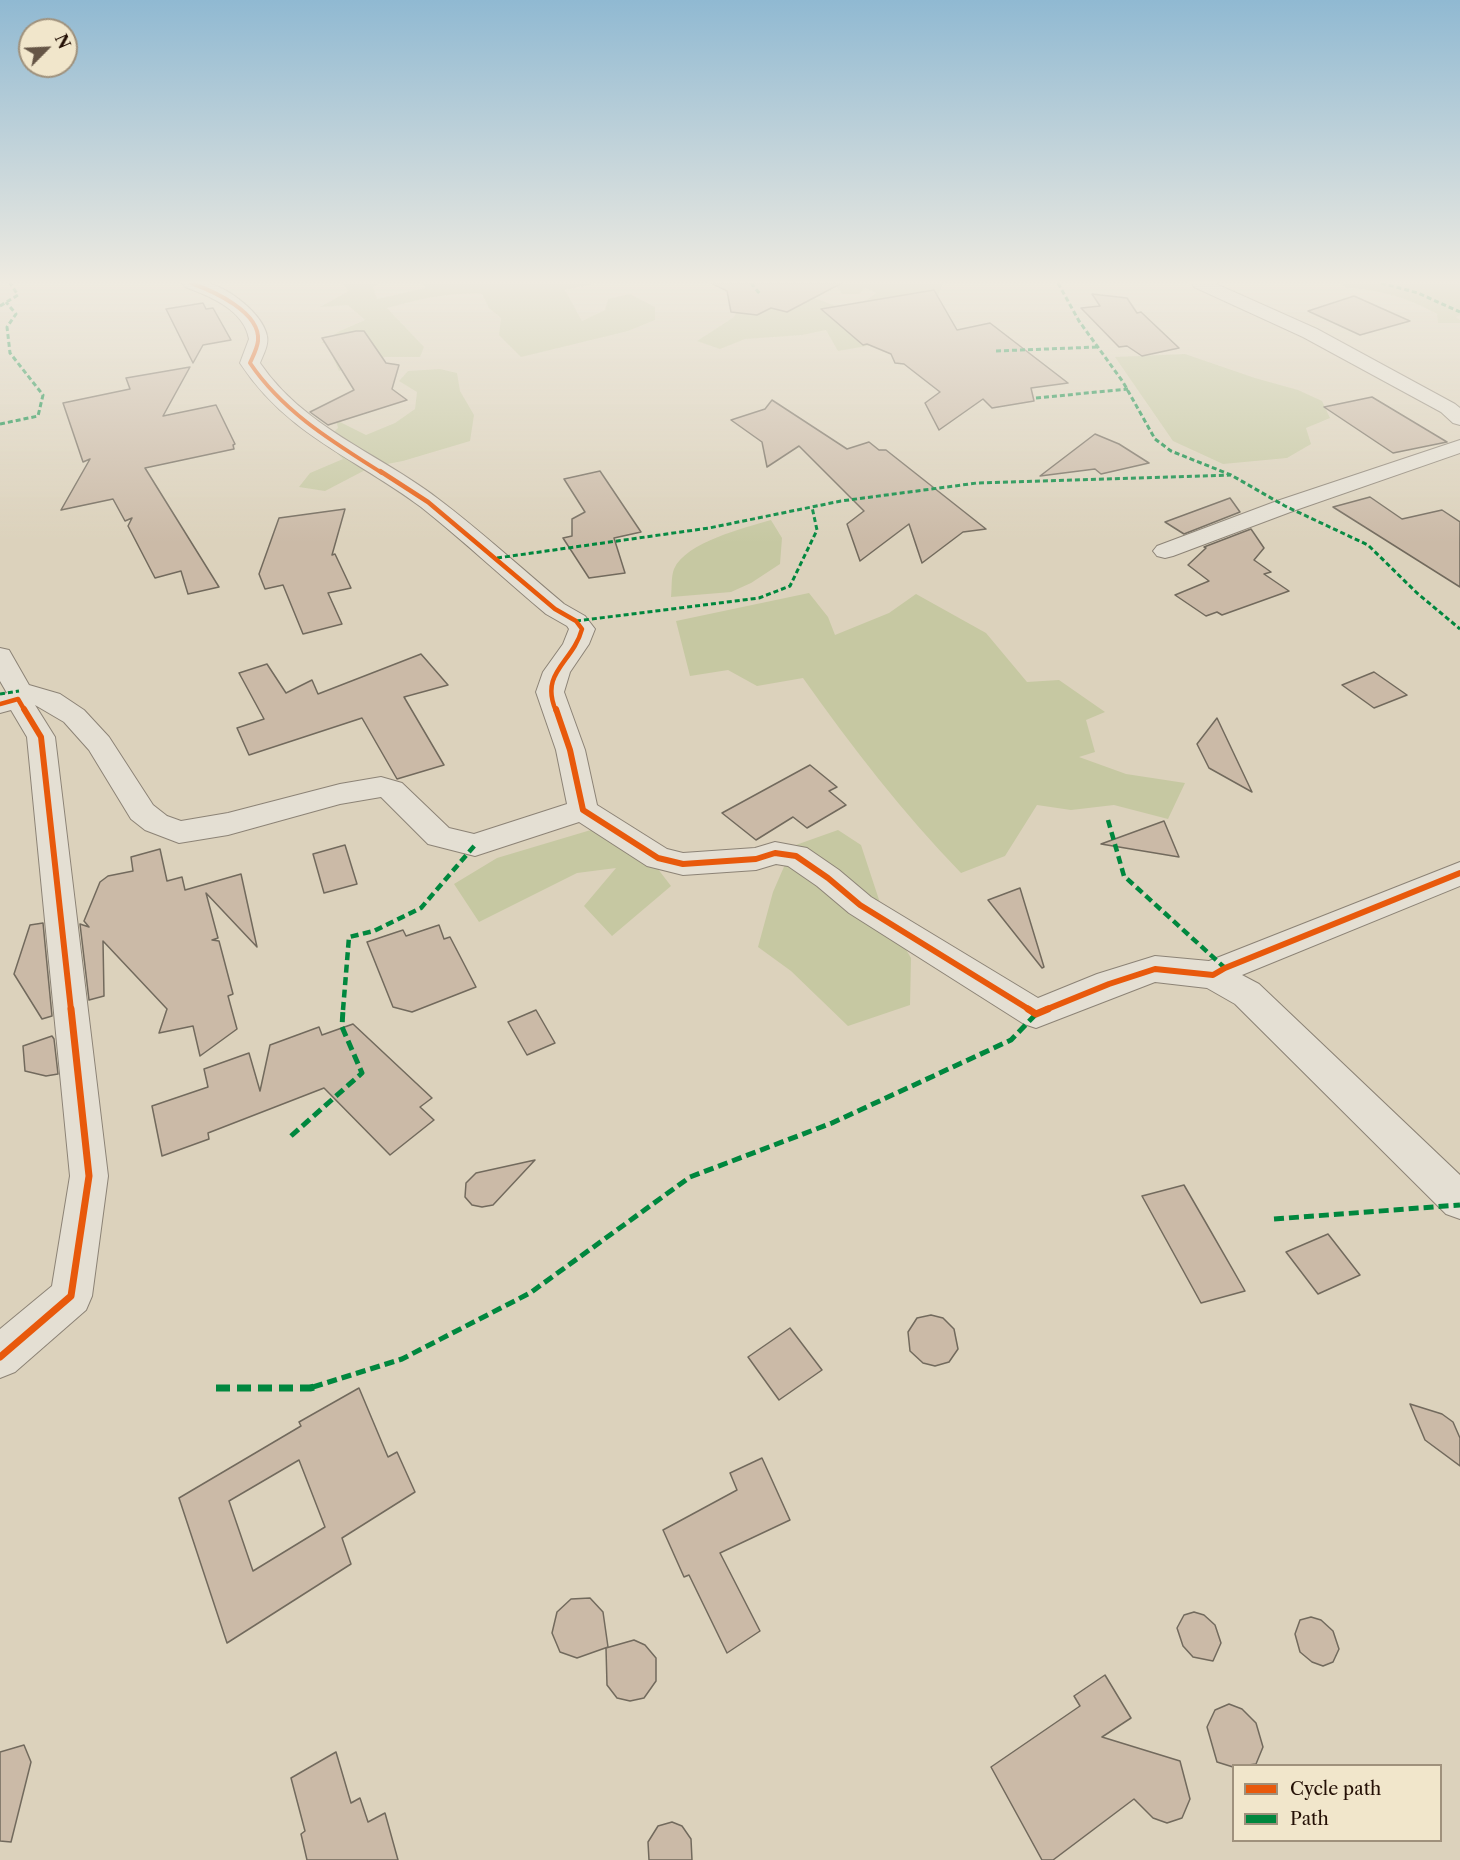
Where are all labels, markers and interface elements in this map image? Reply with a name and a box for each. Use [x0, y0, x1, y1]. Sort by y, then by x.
north arrow [18, 18, 78, 78]
text: N [51, 31, 75, 52]
legend [1232, 1764, 1442, 1842]
text: Cycle path [1290, 1778, 1381, 1800]
text: Path [1290, 1808, 1329, 1830]

